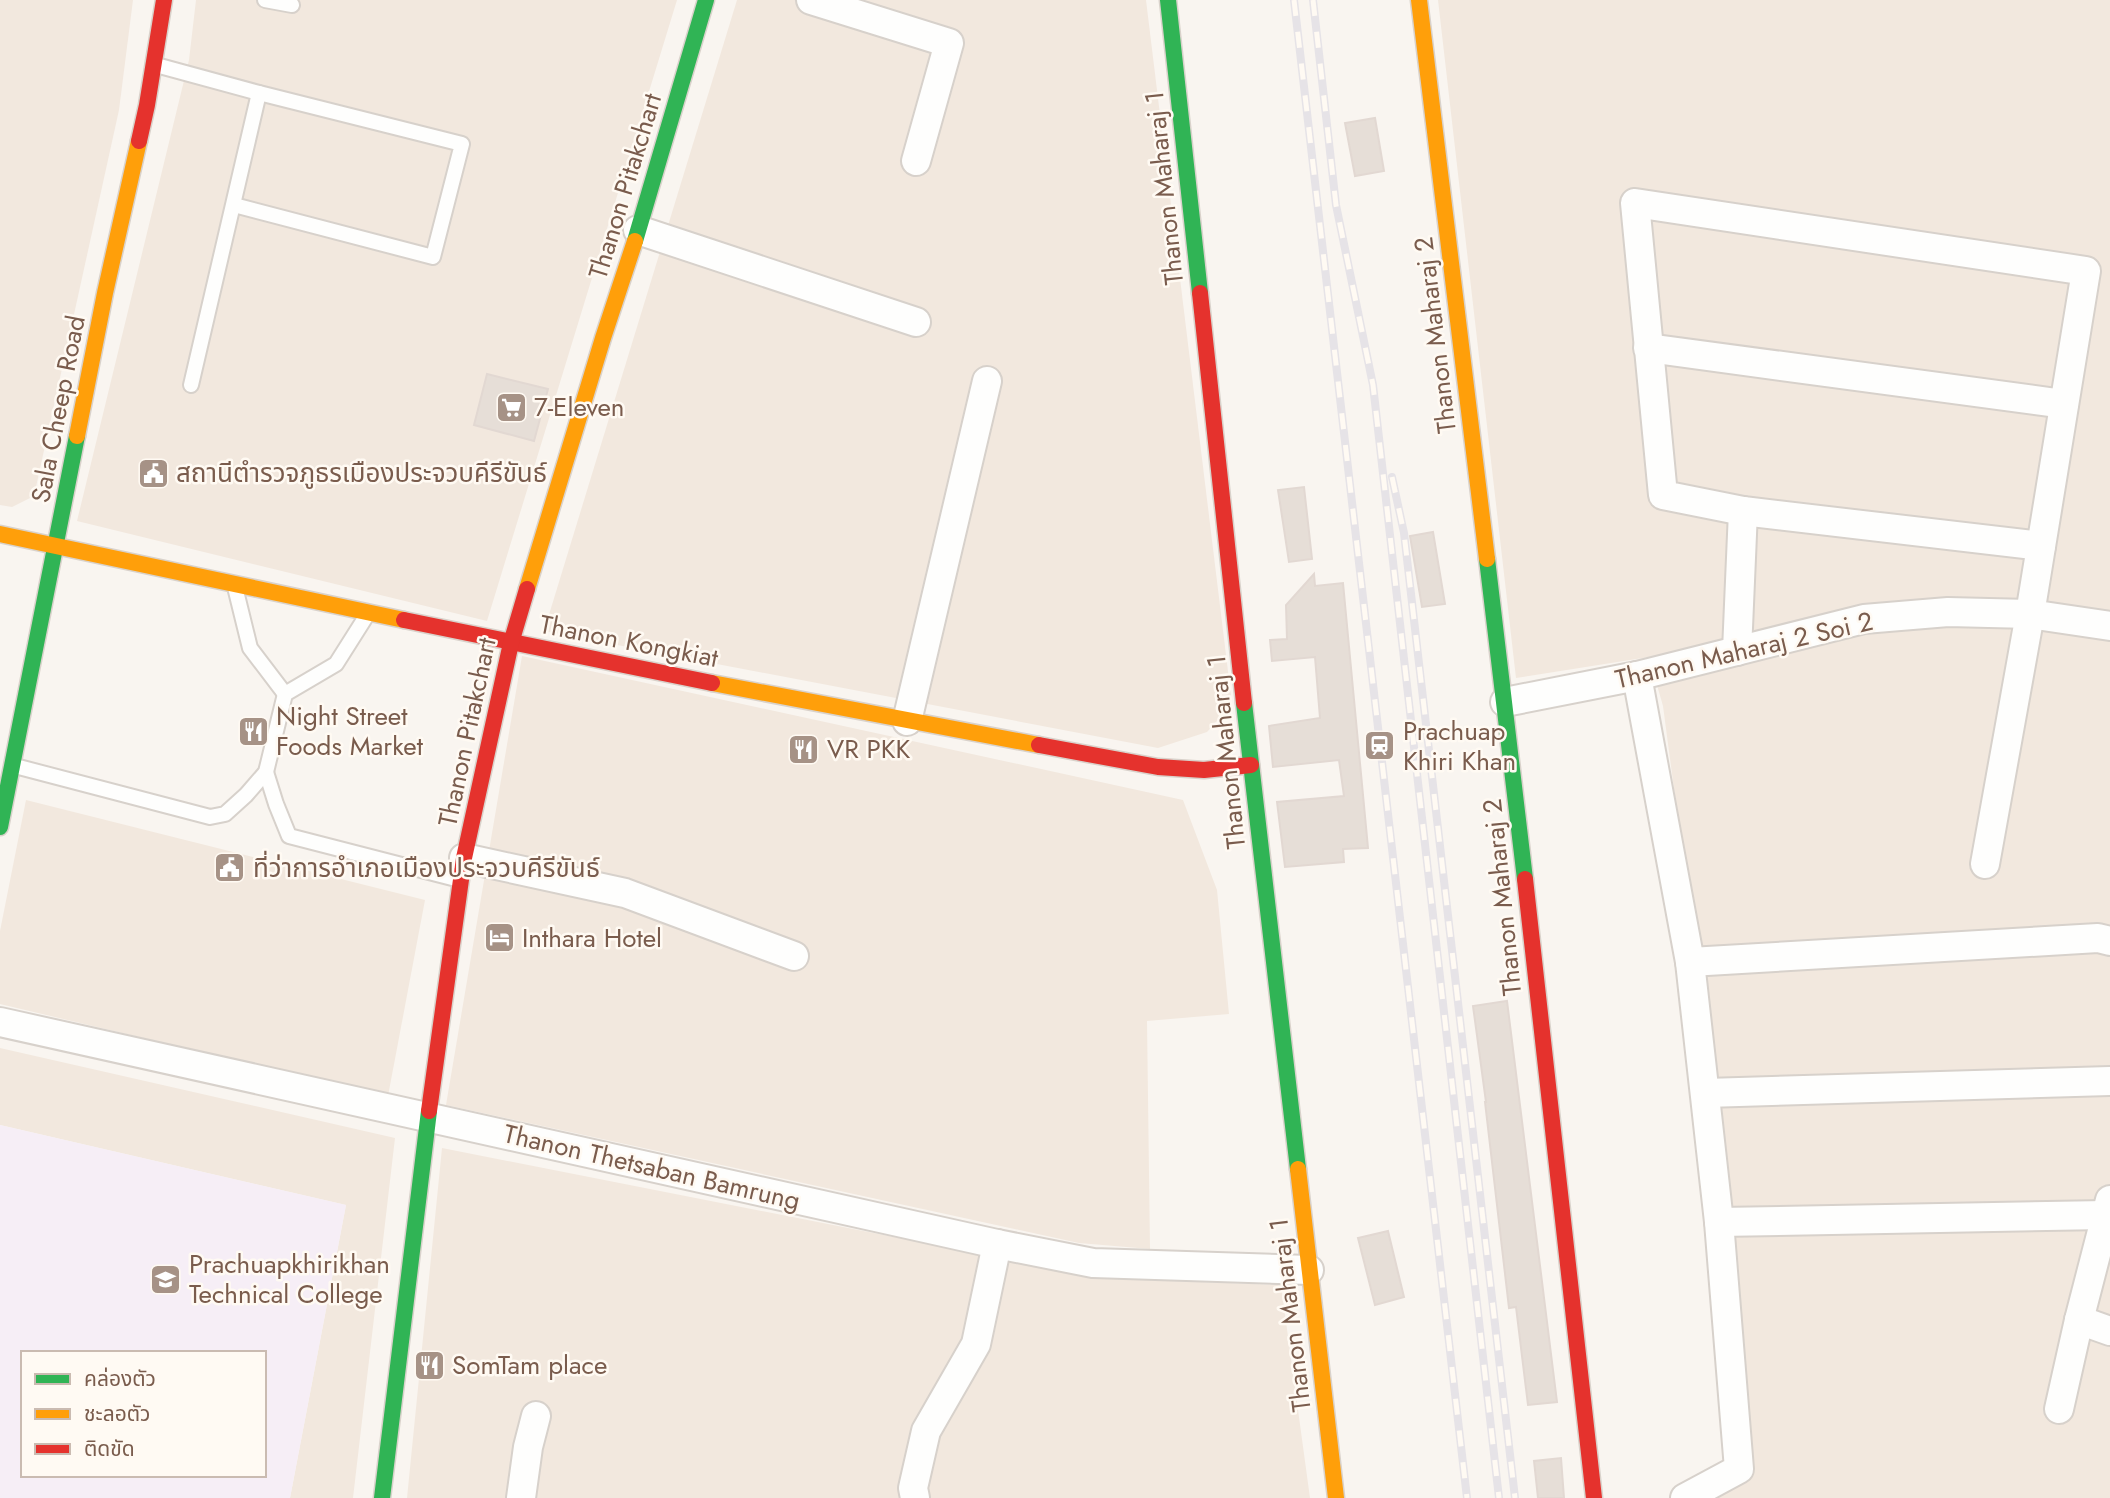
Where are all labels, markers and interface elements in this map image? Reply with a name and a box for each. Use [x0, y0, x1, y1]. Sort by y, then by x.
street label: Thanon Pitakchart [579, 88, 671, 283]
street label: Thanon Maharaj 1 [1135, 89, 1193, 287]
street label: Thanon Maharaj 2 [1404, 235, 1466, 435]
street label: Sala Cheep Road [21, 312, 95, 506]
place label: 7-Eleven [534, 388, 624, 426]
supermarket icon: 7-Eleven [494, 390, 528, 424]
place label: สถานีตำรวจภูธรเมืองประจวบคีรีขันธ์ [176, 454, 547, 492]
public building icon: สถานีตำรวจภูธรเมืองประจวบคีรีขันธ์ [136, 456, 170, 490]
street label: Thanon Maharaj 2 Soi 2 [1611, 602, 1877, 698]
street label: Thanon Kongkiat [536, 605, 722, 677]
street label: Thanon Pitakchart [428, 633, 506, 830]
street label: Thanon Maharaj 1 [1197, 653, 1255, 851]
place label: Night Street Foods Market [276, 697, 424, 765]
place label: Prachuap Khiri Khan [1403, 712, 1516, 780]
restaurant icon: Night Street Foods Market [236, 714, 270, 748]
station icon: Prachuap Khiri Khan [1363, 729, 1397, 763]
place label: VR PKK [827, 730, 910, 768]
restaurant icon: VR PKK [787, 732, 821, 766]
street label: Thanon Maharaj 2 [1473, 797, 1531, 997]
place label: ที่ว่าการอำเภอเมืองประจวบคีรีขันธ์ [253, 849, 600, 887]
public building icon: ที่ว่าการอำเภอเมืองประจวบคีรีขันธ์ [213, 851, 247, 885]
place label: Inthara Hotel [522, 919, 662, 957]
hotel icon: Inthara Hotel [482, 921, 516, 955]
street label: Thanon Thetsaban Bamrung [500, 1114, 804, 1220]
street label: Thanon Maharaj 1 [1259, 1216, 1321, 1414]
place label: Prachuapkhirikhan Technical College [189, 1245, 390, 1313]
school or university icon: Prachuapkhirikhan Technical College [149, 1262, 183, 1296]
place label: SomTam place [452, 1346, 607, 1384]
restaurant icon: SomTam place [412, 1348, 446, 1382]
legend [21, 1351, 266, 1477]
text: คล่องตัว [84, 1364, 156, 1394]
text: ชะลอตัว [84, 1399, 150, 1429]
text: ติดขัด [84, 1434, 135, 1464]

